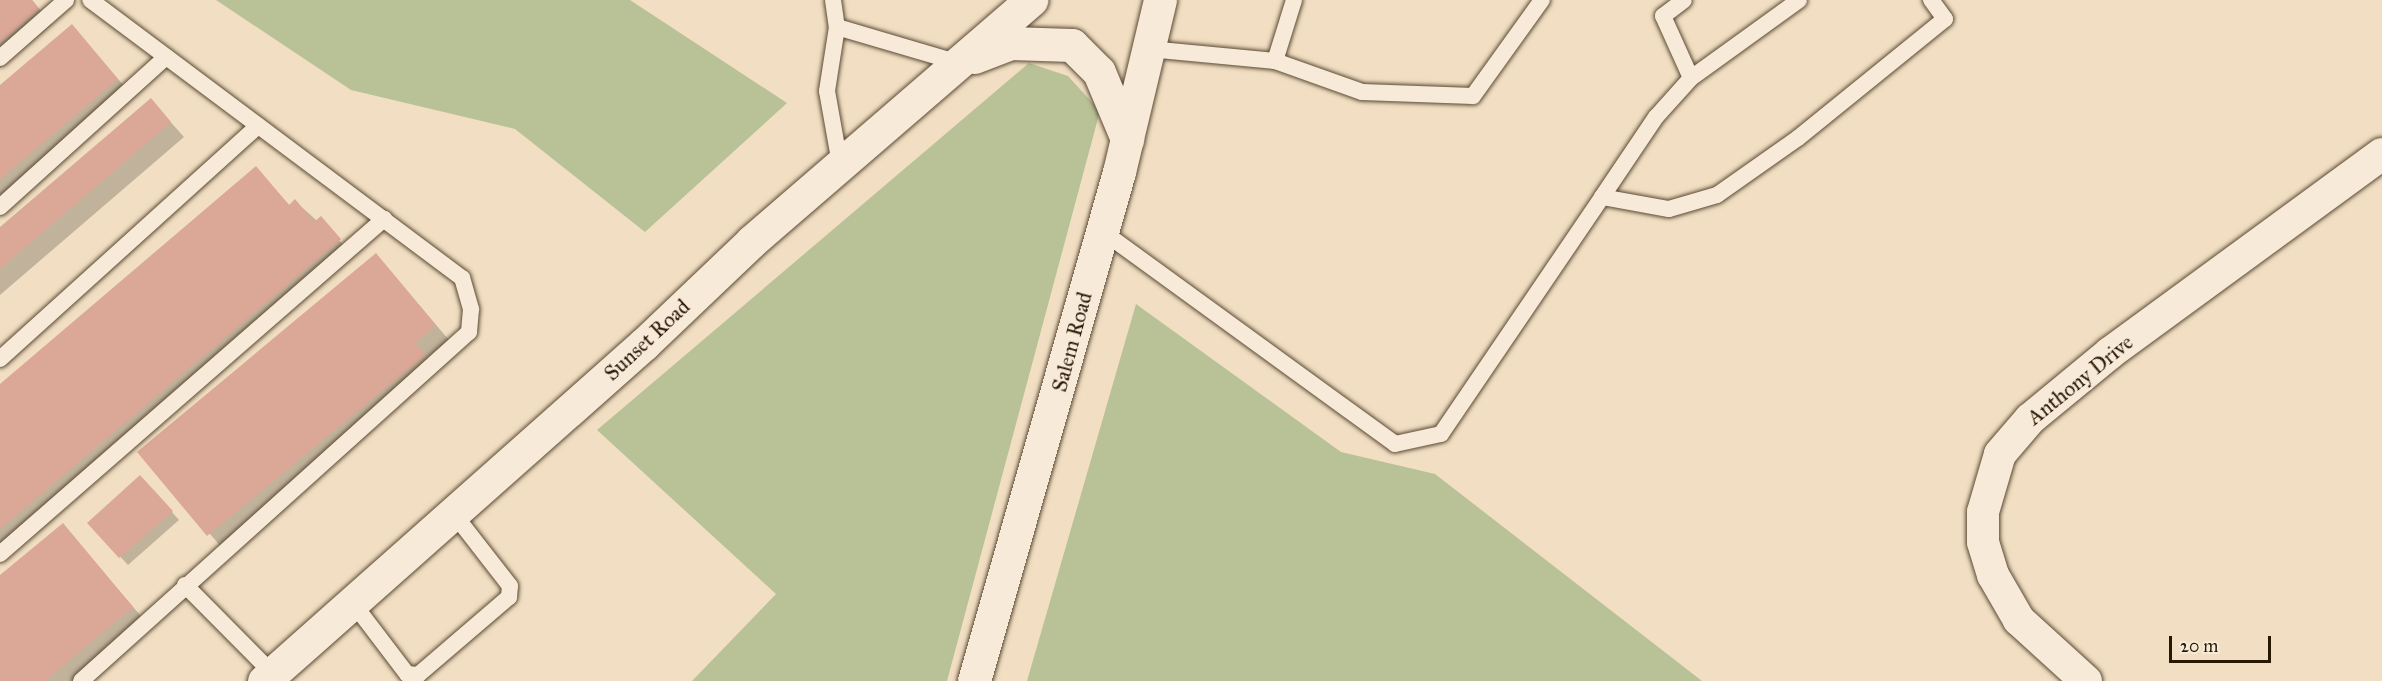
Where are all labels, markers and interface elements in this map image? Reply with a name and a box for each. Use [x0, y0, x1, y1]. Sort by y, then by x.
street label: Salem Road [1047, 289, 1097, 395]
street label: Sunset Road [599, 294, 695, 386]
street label: Anthony Drive [2022, 330, 2138, 430]
scale bar [2172, 624, 2274, 662]
text: 20 m [2180, 635, 2218, 657]

